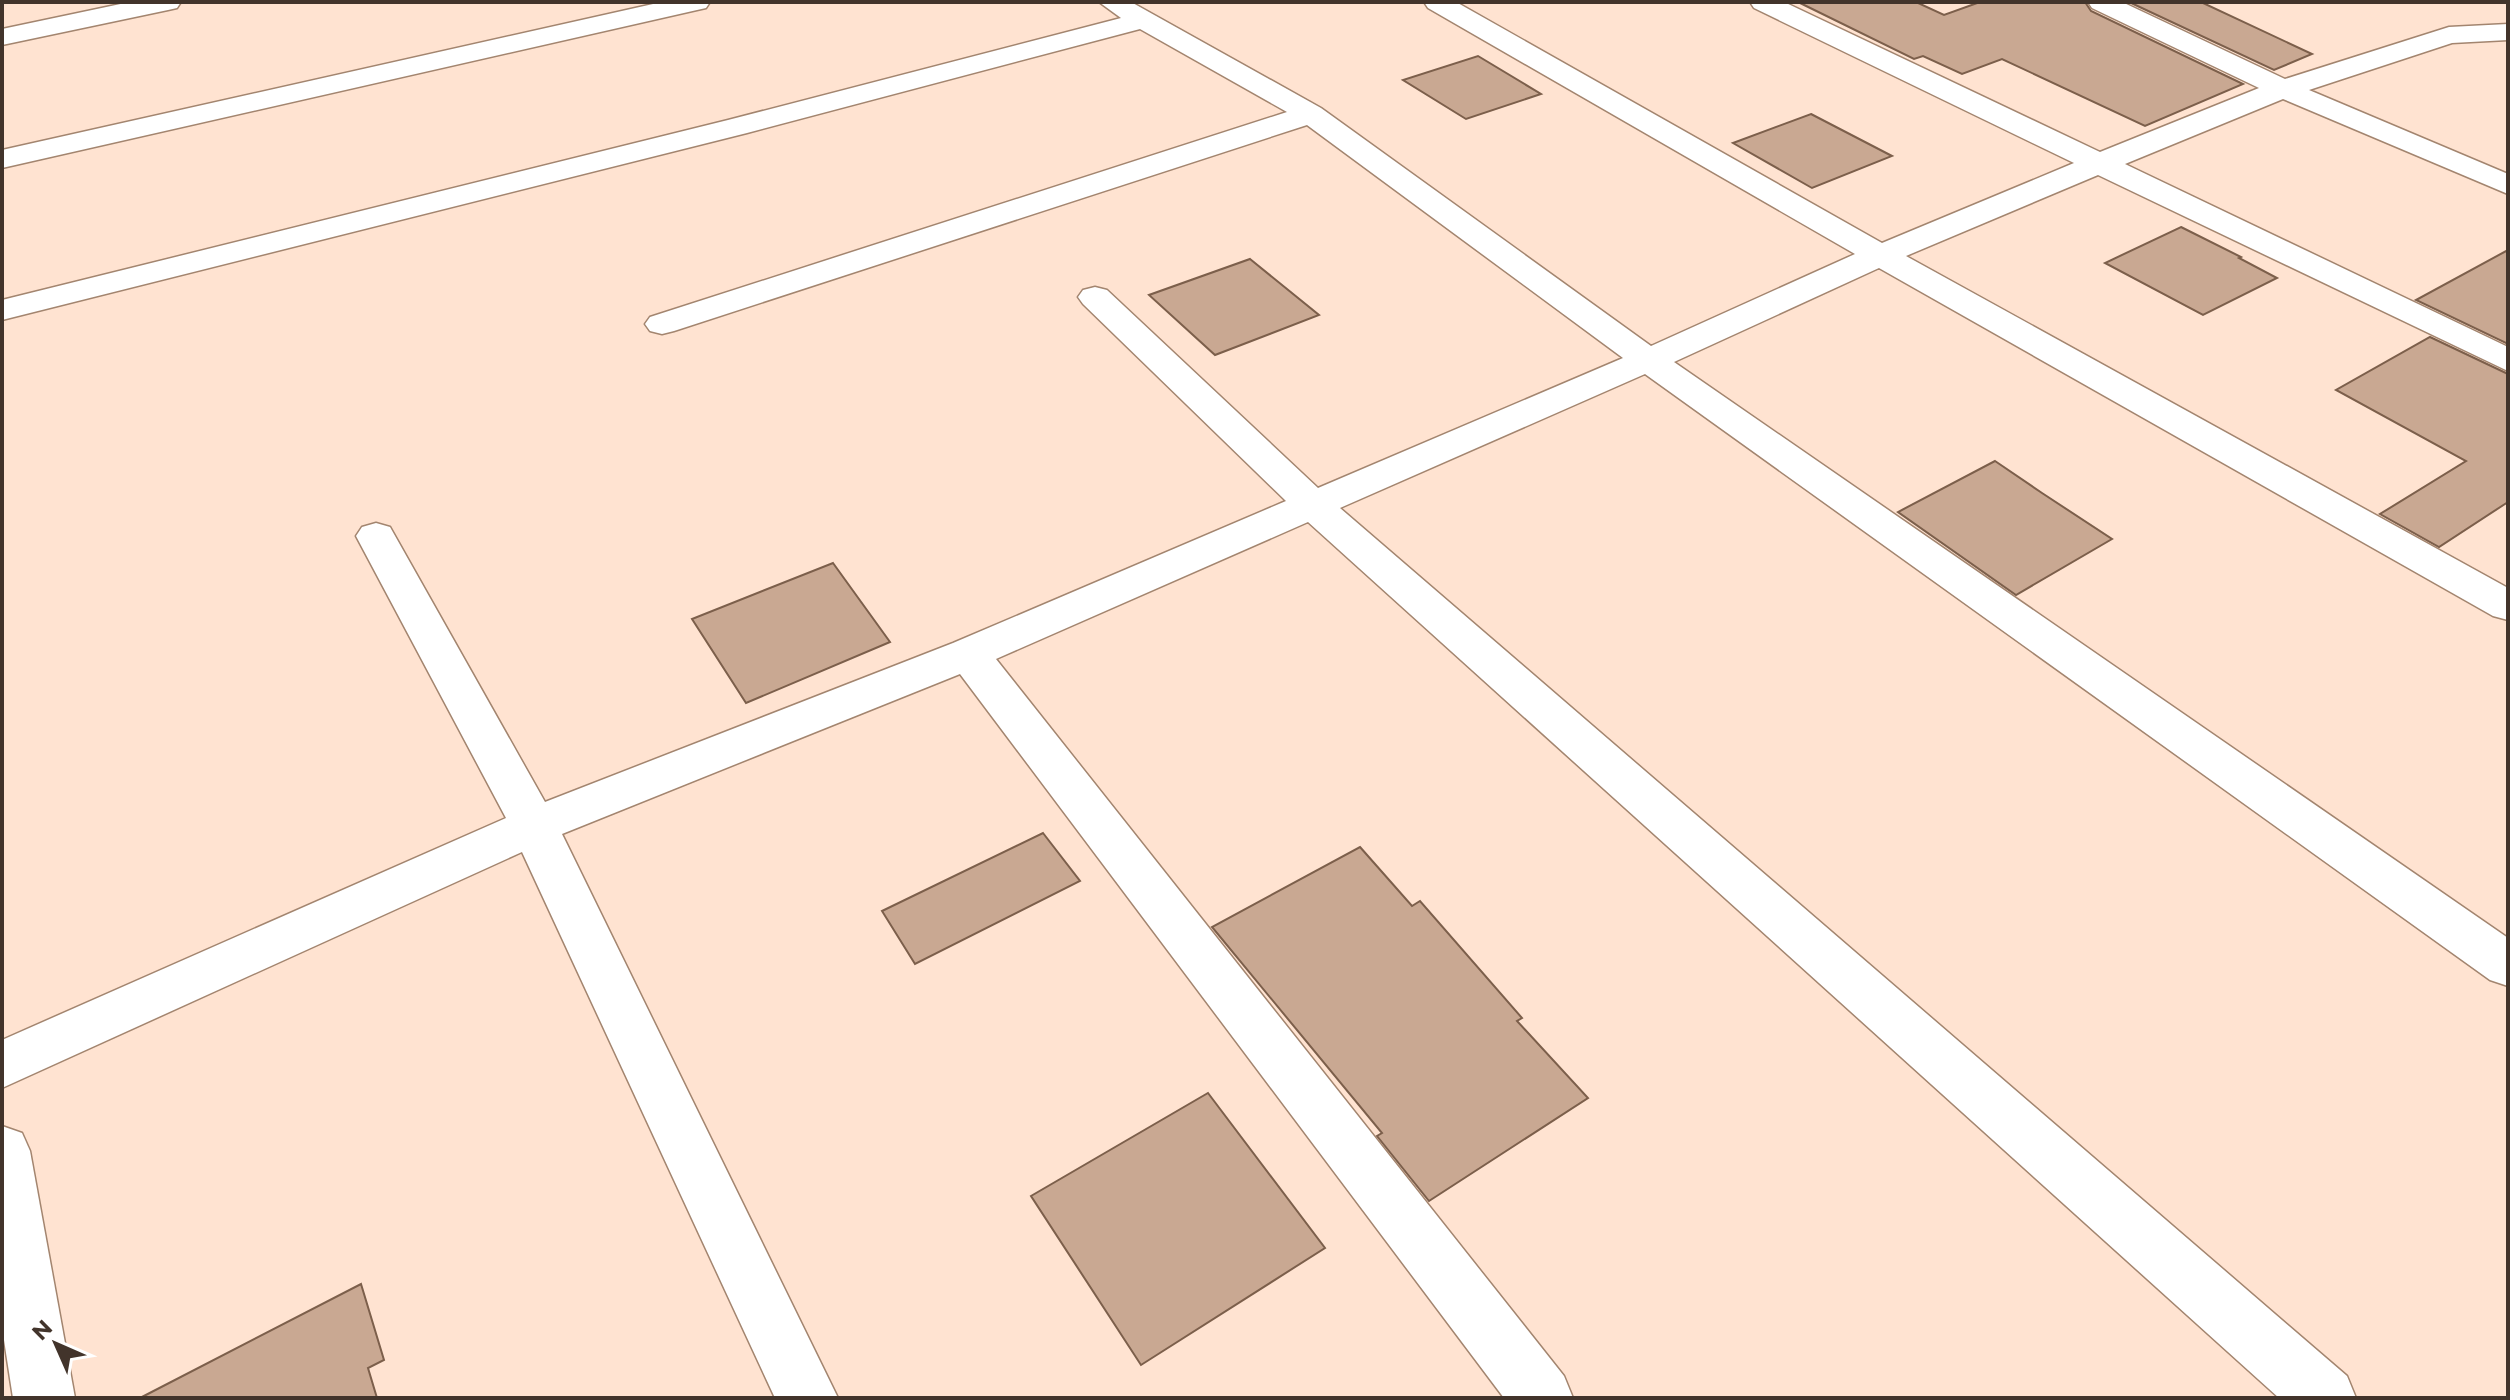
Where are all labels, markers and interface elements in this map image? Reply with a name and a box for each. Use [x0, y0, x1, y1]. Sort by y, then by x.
north arrow [16, 1304, 96, 1384]
text: N [26, 1314, 58, 1346]

